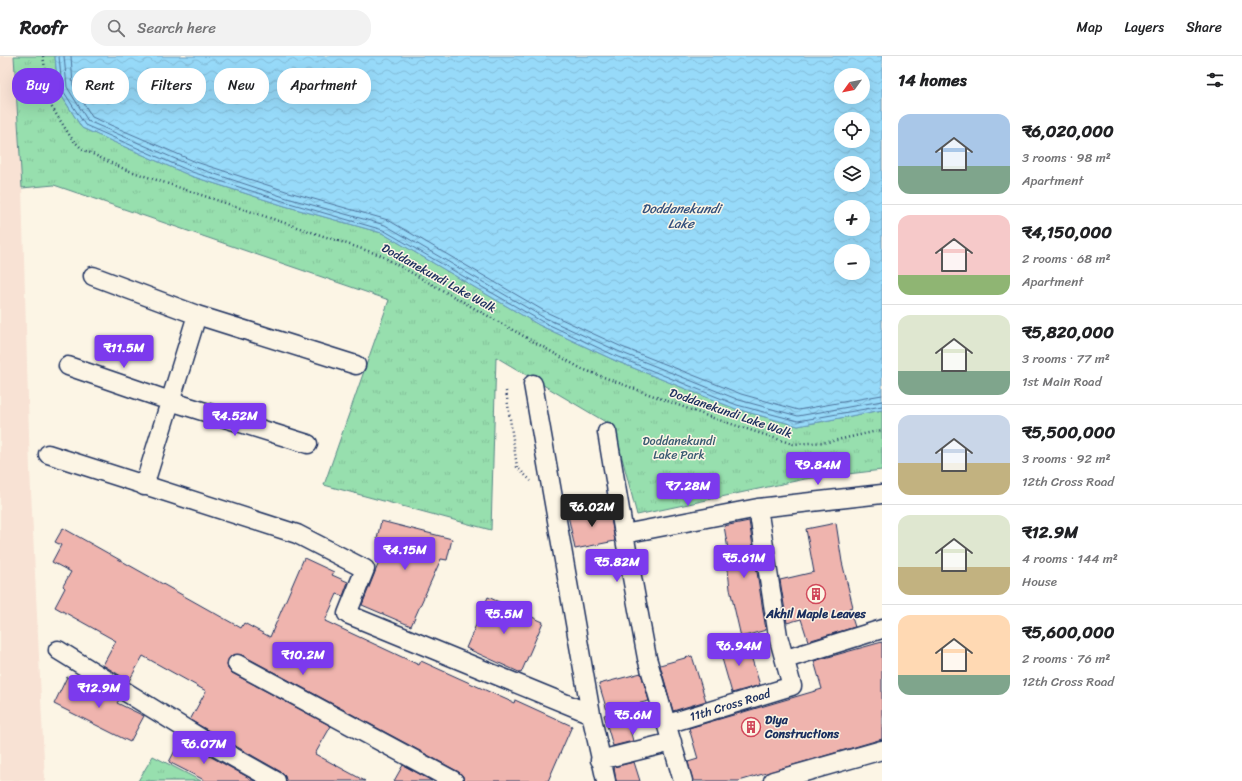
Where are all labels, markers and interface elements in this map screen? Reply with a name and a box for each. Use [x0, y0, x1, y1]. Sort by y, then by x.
search box [91, 10, 371, 46]
text: Roofr [20, 11, 67, 44]
text: Search here [137, 15, 216, 41]
text: Map [1077, 15, 1102, 40]
text: Layers [1124, 15, 1164, 40]
text: Share [1186, 15, 1222, 40]
icon: search [105, 17, 127, 39]
text: 14 homes [898, 65, 967, 95]
chip: Buy [12, 68, 64, 104]
chip: Rent [72, 68, 129, 104]
chip: Filters [137, 68, 206, 104]
chip: New [214, 68, 269, 104]
chip: Apartment [277, 68, 371, 104]
north arrow [834, 68, 870, 104]
map controls [834, 68, 870, 280]
icon: filters [1204, 69, 1226, 91]
button: locate [834, 112, 870, 148]
text: ₹6,020,000 [1022, 116, 1114, 146]
icon: home [930, 130, 978, 178]
text: 3 rooms · 98 m² [1022, 146, 1111, 169]
button: layers [834, 156, 870, 192]
text: Apartment [1022, 169, 1083, 192]
water label: Doddanekundi Lake [641, 197, 723, 235]
button: + [834, 200, 870, 236]
text: ₹4,150,000 [1022, 217, 1112, 247]
icon: home [930, 231, 978, 279]
street label: Doddanekundi Lake Walk [377, 237, 501, 319]
button: − [834, 244, 870, 280]
text: 2 rooms · 68 m² [1022, 247, 1111, 270]
text: Apartment [1022, 270, 1083, 293]
text: ₹5,820,000 [1022, 317, 1114, 347]
icon: home [930, 331, 978, 379]
pin: ₹11.5M [91, 335, 157, 369]
text: ₹11.5M [104, 336, 144, 359]
text: 3 rooms · 77 m² [1022, 347, 1110, 370]
text: 1st Main Road [1022, 370, 1101, 393]
street label: Doddanekundi Lake Walk [667, 382, 795, 444]
pin: ₹4.52M [202, 403, 268, 437]
text: ₹4.52M [212, 404, 258, 427]
text: ₹5,500,000 [1022, 417, 1115, 447]
park label: Doddanekundi Lake Park [642, 430, 716, 466]
icon: home [930, 431, 978, 479]
text: 3 rooms · 92 m² [1022, 447, 1111, 470]
pin: ₹9.84M [785, 452, 851, 486]
text: ₹9.84M [795, 453, 841, 476]
text: 12th Cross Road [1022, 470, 1114, 493]
pin: ₹7.28M [655, 473, 721, 507]
text: ₹7.28M [666, 474, 710, 497]
pin: ₹6.02M [559, 494, 625, 528]
text: ₹6.02M [570, 495, 614, 518]
text: ₹12.9M [1022, 517, 1078, 547]
icon: home [930, 531, 978, 579]
pin: ₹4.15M [372, 537, 438, 571]
text: ₹4.15M [383, 538, 427, 561]
pin: ₹5.61M [711, 545, 777, 579]
text: ₹5.61M [723, 546, 765, 569]
text: 4 rooms · 144 m² [1022, 547, 1118, 570]
pin: ₹5.82M [584, 549, 650, 583]
text: ₹5.82M [594, 550, 640, 573]
text: House [1022, 570, 1057, 593]
building icon: Akhil Maple Leaves [805, 583, 827, 605]
pin: ₹5.5M [476, 601, 532, 635]
text: ₹5.5M [485, 602, 523, 625]
place label: Akhil Maple Leaves [765, 603, 866, 625]
text: ₹5,600,000 [1022, 617, 1114, 647]
icon: home [930, 631, 978, 679]
pin: ₹6.94M [706, 633, 772, 667]
text: ₹6.94M [716, 634, 762, 657]
pin: ₹10.2M [270, 642, 336, 676]
text: ₹10.2M [281, 643, 325, 666]
text: 2 rooms · 76 m² [1022, 647, 1110, 670]
text: 12th Cross Road [1022, 670, 1114, 693]
pin: ₹12.9M [66, 675, 132, 709]
text: ₹12.9M [78, 676, 120, 699]
street label: 11th Cross Road [687, 682, 774, 728]
pin: ₹5.6M [605, 702, 661, 736]
text: ₹5.6M [614, 703, 652, 726]
place label: Diya Constructions [764, 709, 839, 745]
building icon: Diya Constructions [740, 716, 762, 738]
pin: ₹6.07M [171, 731, 237, 765]
text: ₹6.07M [182, 732, 226, 755]

